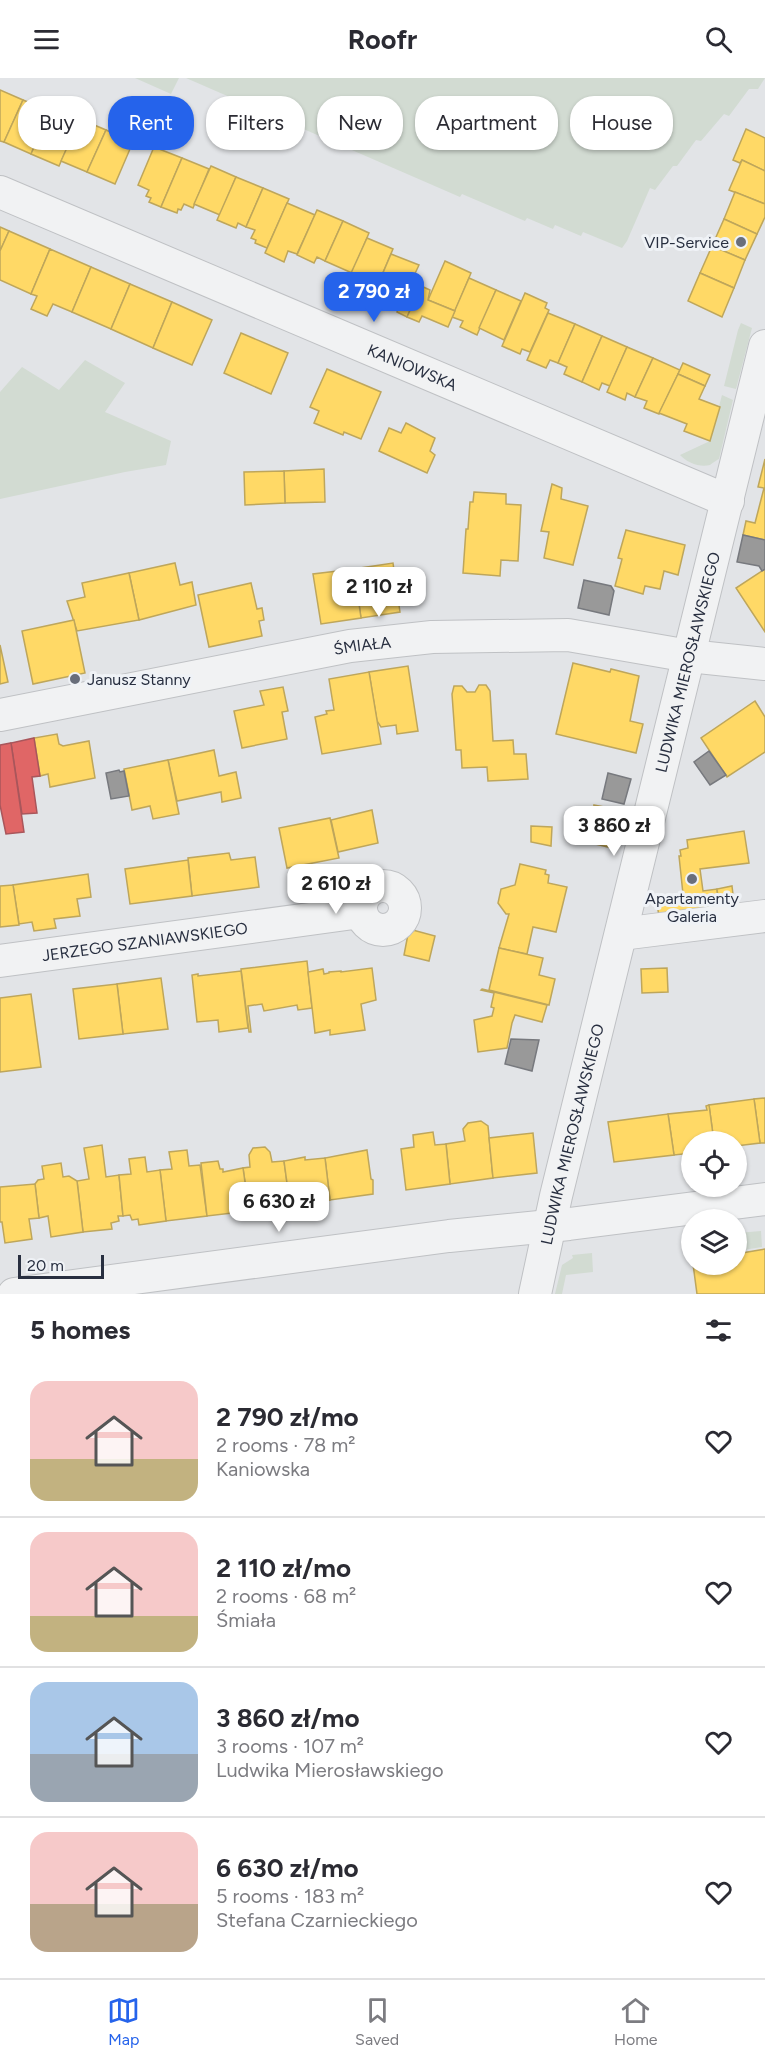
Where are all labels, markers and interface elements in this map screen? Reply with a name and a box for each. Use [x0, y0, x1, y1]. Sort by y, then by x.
icon: menu [30, 23, 63, 56]
text: Roofr [348, 23, 417, 56]
icon: search [702, 23, 735, 56]
chip: Buy [18, 96, 96, 150]
chip: Rent [108, 96, 194, 150]
chip: Filters [206, 96, 305, 150]
chip: New [317, 96, 403, 150]
chip: Apartment [415, 96, 558, 150]
chip: House [570, 96, 673, 150]
place label: VIP-Service [644, 233, 729, 252]
marker: VIP-Service [734, 235, 748, 249]
pin: 2 790 zł [312, 272, 436, 323]
text: 2 790 zł [338, 279, 410, 303]
street label: KANIOWSKA [365, 340, 460, 394]
street label: LUDWIKA MIEROSŁAWSKIEGO [651, 550, 724, 774]
pin: 2 110 zł [317, 567, 441, 618]
text: 2 110 zł [346, 574, 412, 598]
street label: ŚMIAŁA [332, 632, 392, 659]
place label: Janusz Stanny [87, 670, 191, 689]
marker: Janusz Stanny [68, 672, 82, 686]
pin: 3 860 zł [552, 806, 676, 857]
text: 3 860 zł [578, 813, 650, 837]
pin: 2 610 zł [274, 864, 398, 915]
text: 2 610 zł [301, 871, 371, 895]
marker: Apartamenty Galeria [685, 872, 699, 886]
place label: Apartamenty Galeria [645, 889, 739, 926]
street label: JERZEGO SZANIAWSKIEGO [41, 918, 249, 965]
street label: LUDWIKA MIEROSŁAWSKIEGO [536, 1022, 607, 1246]
map controls [681, 1131, 747, 1275]
button: locate [681, 1131, 747, 1197]
pin: 6 630 zł [217, 1182, 341, 1233]
text: 6 630 zł [243, 1189, 315, 1213]
button: layers [681, 1209, 747, 1275]
scale bar [18, 1252, 104, 1280]
text: 20 m [27, 1256, 64, 1275]
text: 5 homes [30, 1314, 130, 1346]
icon: filters [702, 1314, 735, 1347]
text: 2 790 zł/mo [216, 1401, 359, 1433]
icon: home [78, 1405, 150, 1477]
icon: heart [702, 1425, 735, 1458]
text: 2 rooms · 78 m² [216, 1433, 356, 1457]
text: Kaniowska [216, 1457, 310, 1481]
text: 2 110 zł/mo [216, 1552, 351, 1584]
icon: home [78, 1556, 150, 1628]
icon: heart [702, 1576, 735, 1609]
text: 2 rooms · 68 m² [216, 1584, 356, 1608]
text: Śmiała [216, 1608, 276, 1632]
text: 3 860 zł/mo [216, 1702, 360, 1734]
icon: home [78, 1706, 150, 1778]
icon: heart [702, 1726, 735, 1759]
text: 3 rooms · 107 m² [216, 1734, 364, 1758]
text: Ludwika Mierosławskiego [216, 1758, 444, 1782]
text: 6 630 zł/mo [216, 1852, 359, 1884]
icon: home [78, 1856, 150, 1928]
icon: heart [702, 1876, 735, 1909]
text: 5 rooms · 183 m² [216, 1884, 364, 1908]
text: Stefana Czarnieckiego [216, 1908, 418, 1932]
tab: Map [107, 1994, 140, 2049]
tab: Saved [355, 1994, 399, 2049]
tab: Home [614, 1994, 658, 2049]

